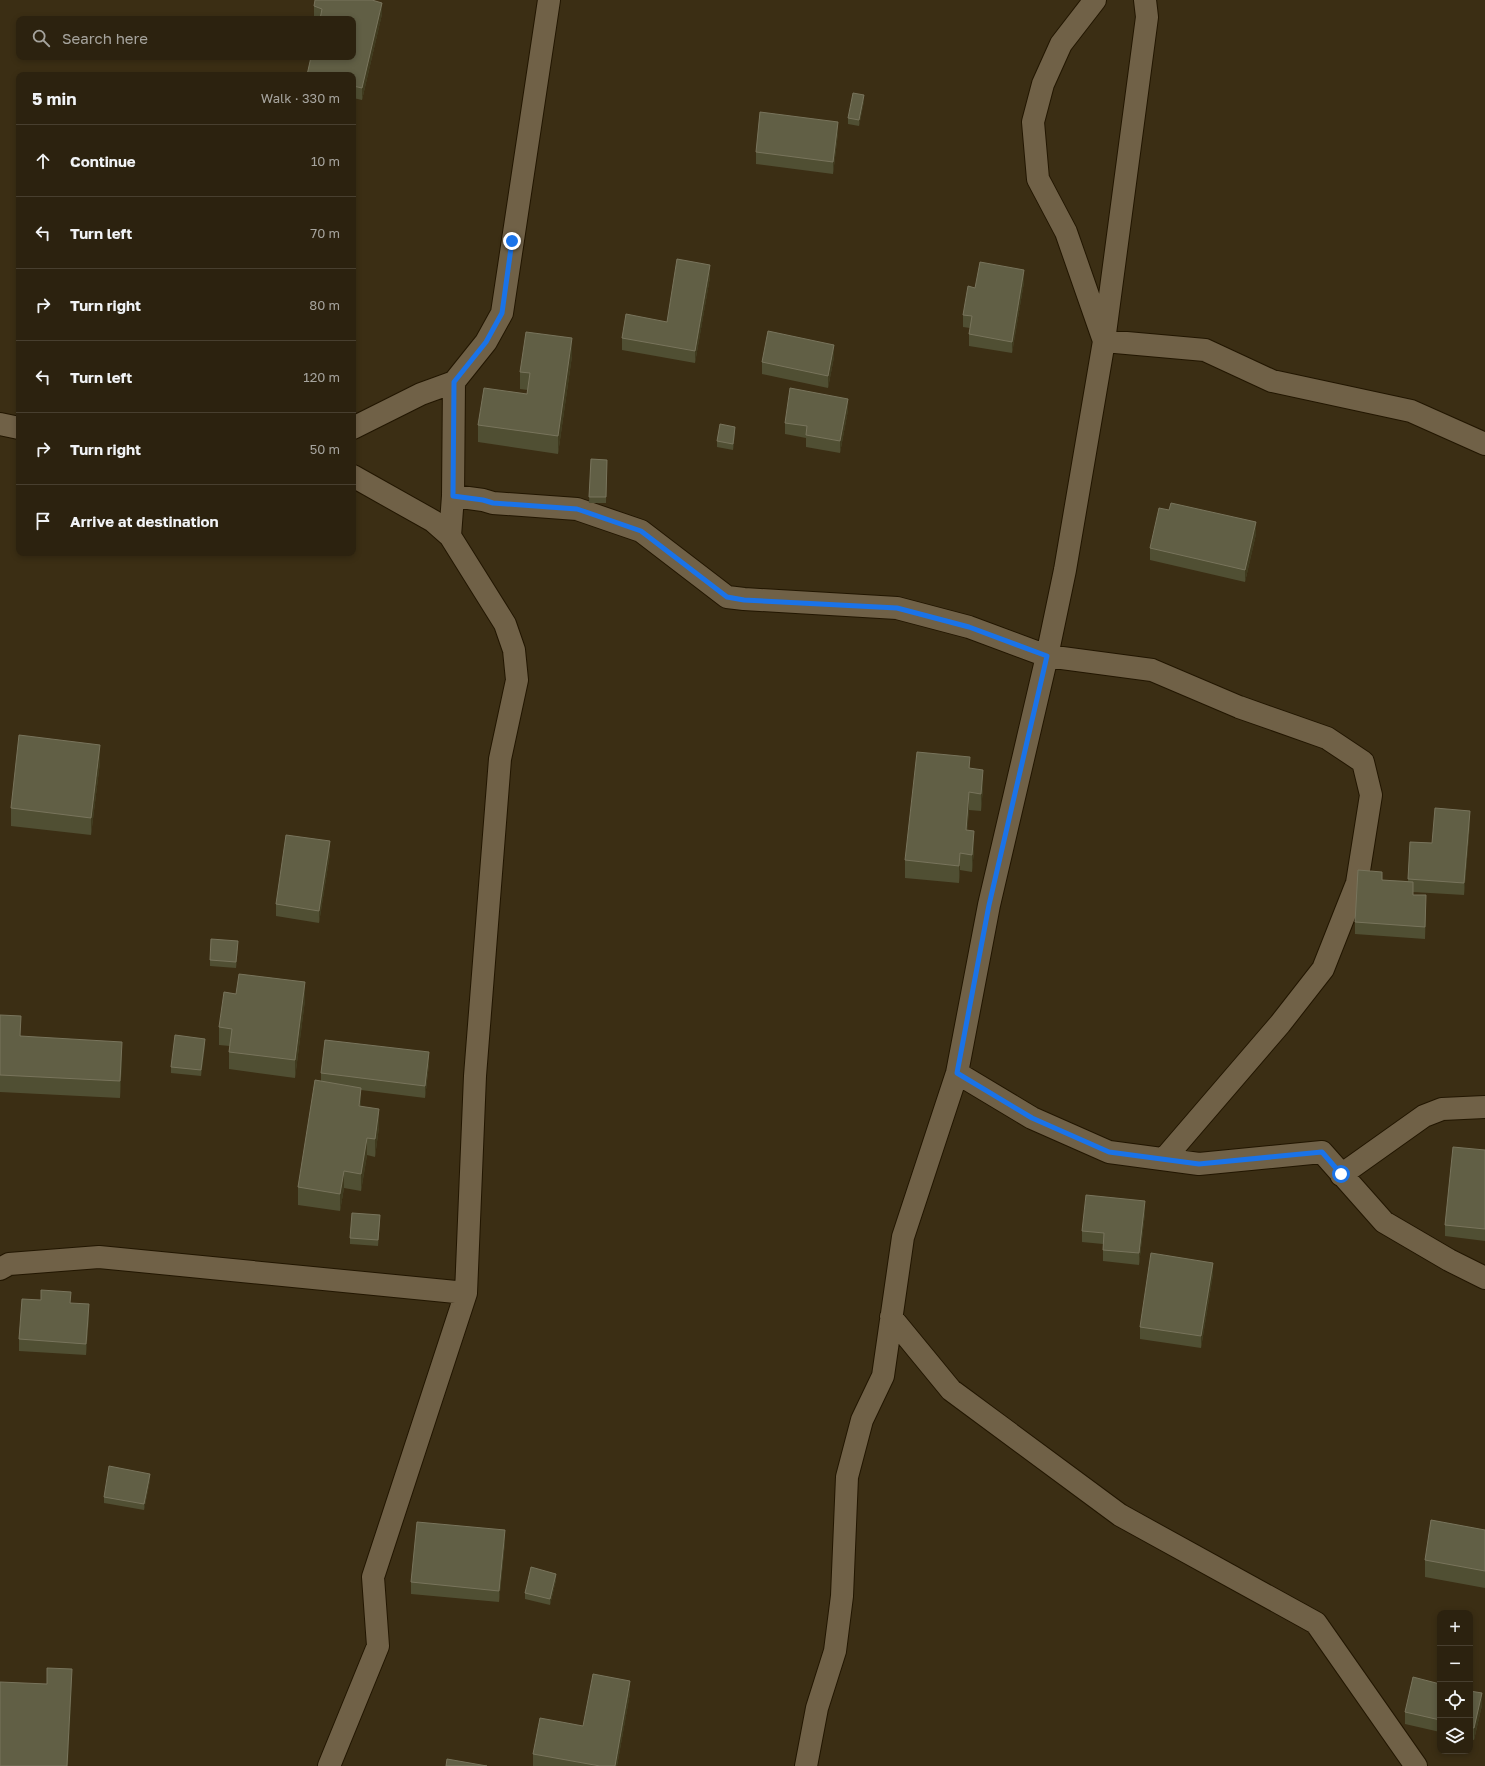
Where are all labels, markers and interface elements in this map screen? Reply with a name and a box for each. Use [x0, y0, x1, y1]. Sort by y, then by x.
search box [16, 16, 356, 60]
icon: search [30, 27, 52, 49]
text: Search here [62, 29, 148, 47]
text: 5 min [32, 88, 76, 109]
text: Walk · 330 m [261, 90, 340, 106]
icon: ahead [32, 150, 54, 172]
text: Continue [70, 152, 136, 170]
text: 10 m [311, 153, 340, 169]
icon: left [32, 222, 54, 244]
text: Turn left [70, 224, 132, 242]
text: 70 m [310, 225, 340, 241]
route end [503, 232, 521, 250]
icon: right [32, 294, 54, 316]
text: Turn right [70, 296, 141, 314]
text: 80 m [309, 297, 340, 313]
icon: left [32, 366, 54, 388]
text: Turn left [70, 368, 132, 386]
text: 120 m [303, 369, 340, 385]
icon: right [32, 438, 54, 460]
text: Turn right [70, 440, 141, 458]
text: 50 m [310, 441, 340, 457]
icon: arrive [32, 510, 54, 532]
text: Arrive at destination [70, 512, 219, 530]
route start [1332, 1165, 1350, 1183]
map controls [1437, 1610, 1473, 1754]
button: + [1437, 1610, 1473, 1646]
button: − [1437, 1646, 1473, 1682]
button: locate [1437, 1682, 1473, 1718]
button: layers [1437, 1718, 1473, 1754]

